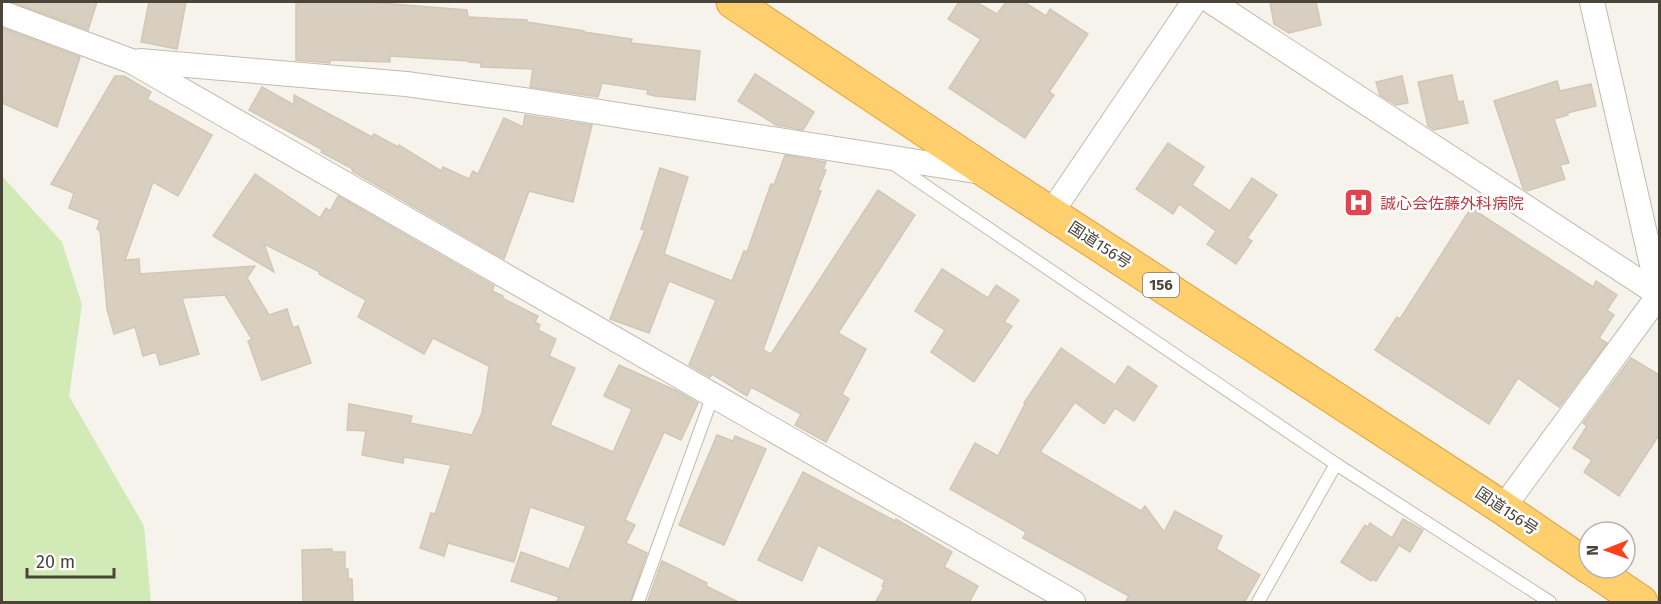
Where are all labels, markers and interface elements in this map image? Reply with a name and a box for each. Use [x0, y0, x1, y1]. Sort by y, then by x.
hospital icon: 誠心会佐藤外科病院 [1343, 187, 1375, 219]
place label: 誠心会佐藤外科病院 [1380, 194, 1524, 213]
street label: 国道156号 [1065, 218, 1135, 272]
road number: 156 [1143, 273, 1179, 297]
street label: 国道156号 [1472, 483, 1542, 539]
north arrow [1577, 520, 1637, 580]
scale bar [27, 541, 114, 579]
text: N [1583, 545, 1602, 556]
text: 20 m [36, 551, 75, 573]

